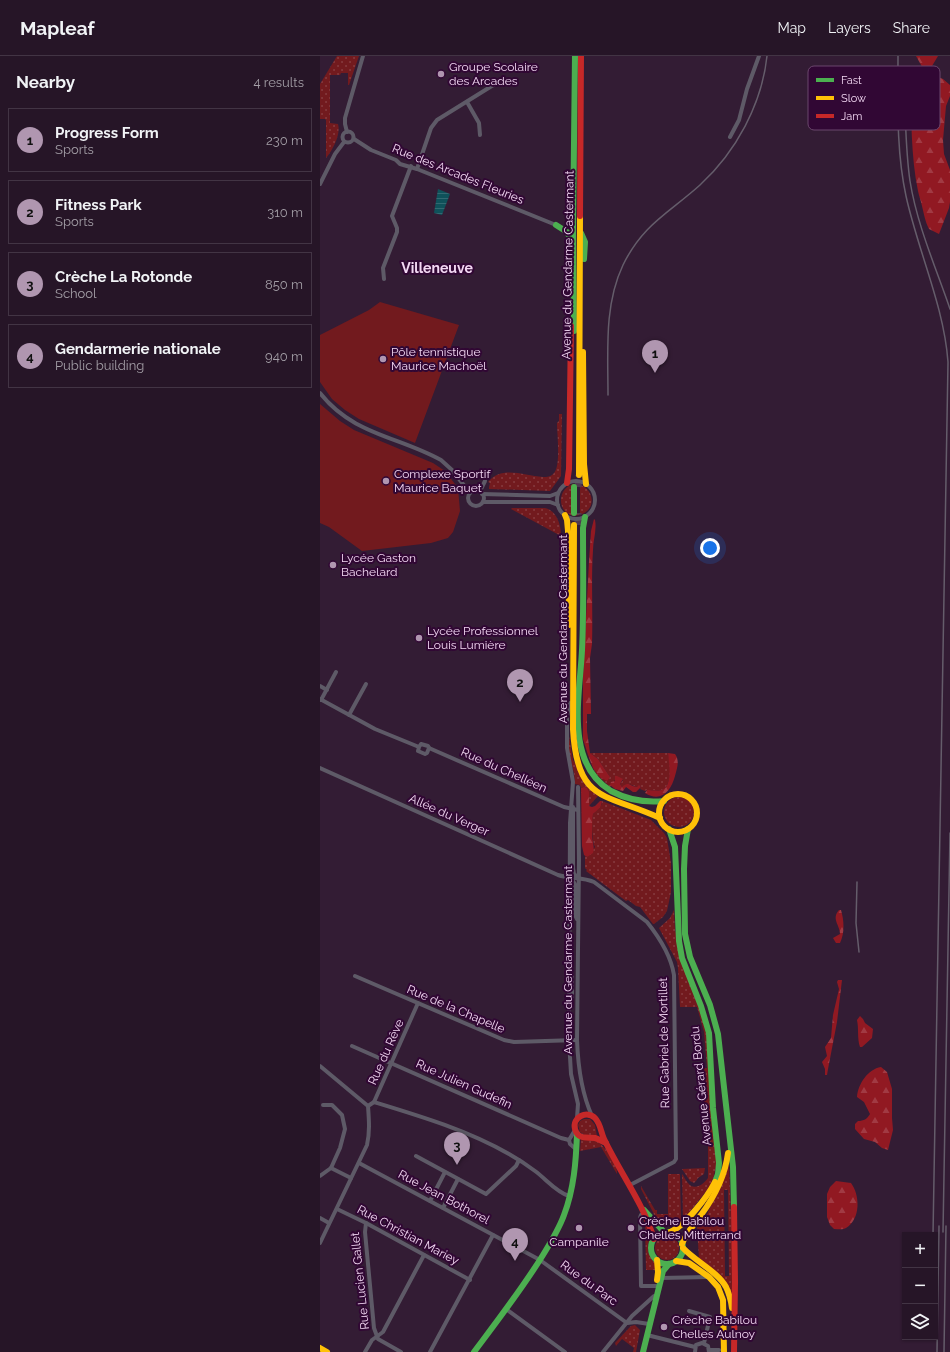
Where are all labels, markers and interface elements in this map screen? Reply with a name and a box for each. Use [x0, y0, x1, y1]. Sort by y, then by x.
text: Mapleaf [20, 17, 95, 39]
text: Map [778, 20, 806, 36]
text: Layers [828, 20, 871, 36]
text: Share [893, 20, 930, 36]
place label: Groupe Scolaire des Arcades [449, 60, 538, 88]
legend [808, 66, 940, 130]
marker: Groupe Scolaire des Arcades [436, 69, 446, 79]
text: Nearby [16, 72, 75, 92]
text: Fast [841, 74, 862, 87]
text: 4 results [253, 75, 304, 90]
text: Slow [841, 92, 866, 105]
text: Jam [841, 110, 862, 123]
text: Progress Form [55, 124, 159, 142]
text: 1 [27, 133, 33, 148]
text: 230 m [266, 133, 303, 148]
street label: Rue des Arcades Fleuries [390, 141, 526, 207]
text: Sports [55, 142, 94, 157]
street label: Avenue du Gendarme Castermant [559, 170, 577, 360]
text: Fitness Park [55, 196, 142, 214]
text: 2 [26, 205, 34, 220]
text: 310 m [267, 205, 303, 220]
text: Sports [55, 214, 94, 229]
district label: Villeneuve [401, 260, 473, 276]
text: Crèche La Rotonde [55, 268, 192, 286]
text: 3 [26, 277, 34, 292]
text: 850 m [265, 277, 303, 292]
text: School [55, 286, 97, 301]
text: Gendarmerie nationale [55, 340, 221, 358]
pin: 1 [642, 340, 668, 373]
place label: Pôle tennistique Maurice Machoël [391, 345, 487, 373]
text: 4 [26, 349, 34, 364]
text: 940 m [265, 349, 303, 364]
marker: Pôle tennistique Maurice Machoël [378, 354, 388, 364]
text: Public building [55, 358, 144, 373]
place label: Complexe Sportif Maurice Baquet [394, 467, 491, 495]
marker: Complexe Sportif Maurice Baquet [381, 476, 391, 486]
street label: Avenue du Gendarme Castermant [556, 534, 570, 724]
your location [700, 538, 720, 558]
place label: Lycée Gaston Bachelard [341, 551, 416, 579]
marker: Lycée Gaston Bachelard [328, 560, 338, 570]
place label: Lycée Professionnel Louis Lumière [427, 624, 539, 652]
marker: Lycée Professionnel Louis Lumière [414, 633, 424, 643]
pin: 2 [507, 669, 533, 702]
street label: Rue du Chelléen [459, 745, 549, 795]
street label: Allée du Verger [407, 791, 492, 839]
street label: Avenue du Gendarme Castermant [561, 865, 575, 1055]
street label: Rue Gabriel de Mortillet [656, 977, 672, 1109]
street label: Rue de la Chapelle [405, 982, 507, 1036]
street label: Rue du Rêve [365, 1017, 407, 1087]
street label: Avenue Gérard Bordu [688, 1026, 714, 1146]
street label: Rue Julien Gudefin [414, 1057, 514, 1111]
pin: 3 [444, 1132, 470, 1165]
street label: Rue Jean Bothorel [396, 1167, 493, 1227]
street label: Rue Christian Mariey [355, 1202, 462, 1268]
place label: Crèche Babilou Chelles Mitterrand [639, 1214, 741, 1242]
marker: Campanile [574, 1223, 584, 1233]
marker: Crèche Babilou Chelles Mitterrand [626, 1223, 636, 1233]
pin: 4 [502, 1228, 528, 1261]
street label: Rue Lucien Gallet [348, 1232, 372, 1330]
map controls [902, 1232, 938, 1340]
button: + [902, 1232, 938, 1268]
place label: Campanile [549, 1235, 609, 1249]
street label: Rue du Parc [558, 1258, 621, 1309]
button: − [902, 1268, 938, 1304]
button: layers [902, 1304, 938, 1340]
place label: Crèche Babilou Chelles Aulnoy [672, 1313, 757, 1341]
marker: Crèche Babilou Chelles Aulnoy [659, 1322, 669, 1332]

